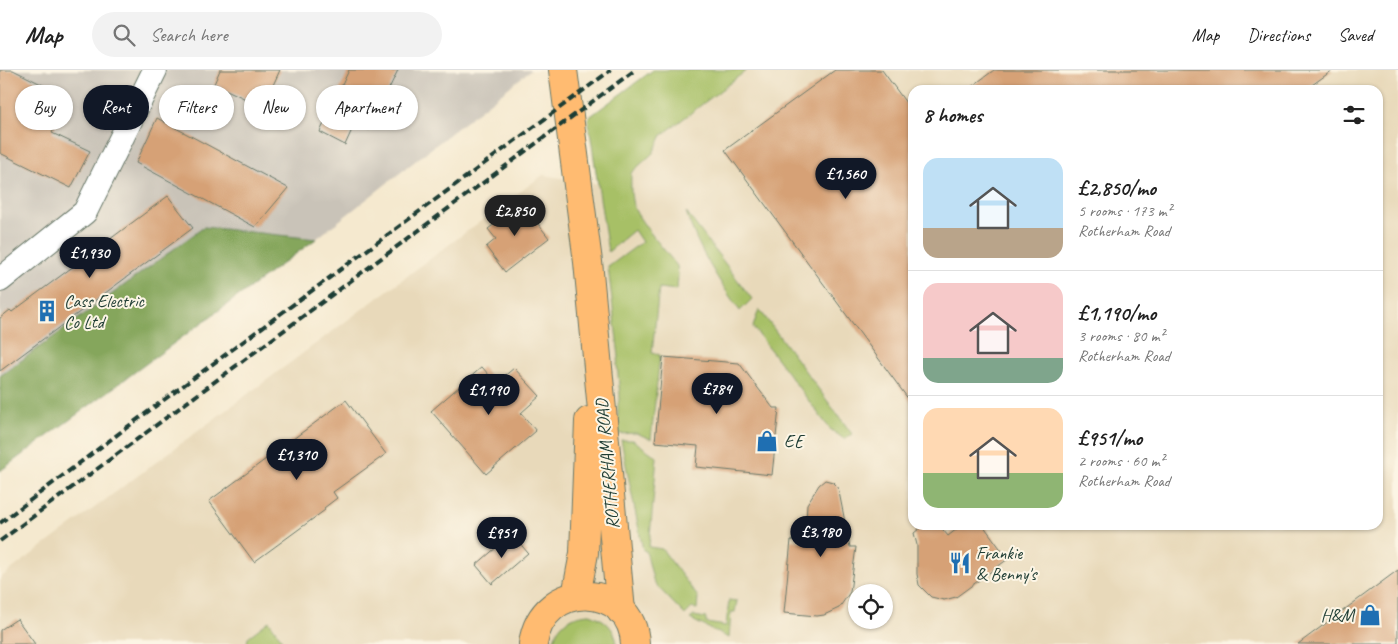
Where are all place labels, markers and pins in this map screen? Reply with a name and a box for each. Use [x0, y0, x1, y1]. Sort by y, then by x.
pin: £1,560 [805, 158, 887, 200]
pin: £2,850 [474, 194, 556, 237]
pin: £1,930 [49, 236, 131, 279]
place label: Cass Electric Co Ltd [64, 290, 146, 333]
building icon: Cass Electric Co Ltd [34, 298, 60, 324]
pin: £784 [687, 372, 747, 415]
pin: £1,190 [448, 374, 530, 416]
shop icon: EE [754, 428, 780, 454]
place label: EE [784, 430, 805, 452]
pin: £1,310 [256, 438, 338, 481]
pin: £951 [472, 516, 532, 559]
pin: £3,180 [780, 516, 862, 558]
place label: Frankie & Benny's [976, 542, 1038, 585]
restaurant icon: Frankie & Benny's [947, 550, 973, 576]
shop icon: H&M [1357, 602, 1383, 628]
place label: H&M [1321, 604, 1356, 626]

